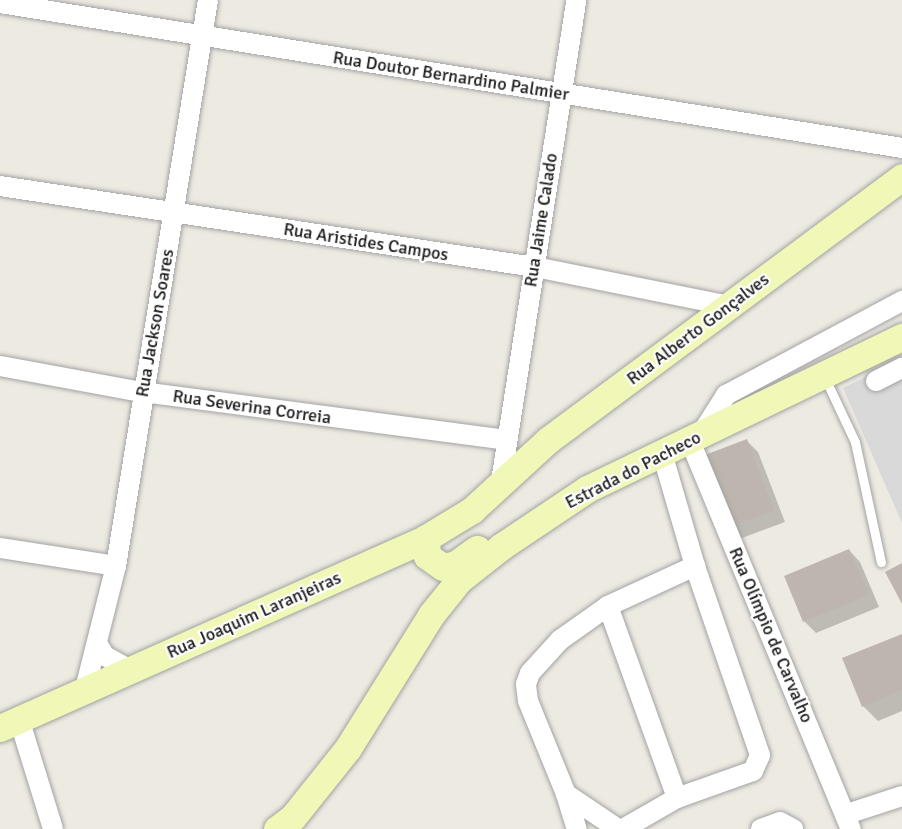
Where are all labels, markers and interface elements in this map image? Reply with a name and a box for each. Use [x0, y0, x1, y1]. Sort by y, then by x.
street label: Rua Doutor Bernardino Palmier [331, 47, 571, 105]
street label: Rua Jaime Calado [520, 151, 562, 289]
street label: Rua Aristides Campos [282, 218, 450, 266]
street label: Rua Jackson Soares [131, 247, 179, 399]
street label: Rua Alberto Gonçalves [623, 268, 773, 390]
street label: Rua Severina Correia [171, 385, 333, 429]
street label: Estrada do Pacheco [562, 426, 704, 514]
street label: Rua Olímpio de Carvalho [724, 544, 818, 726]
street label: Rua Joaquim Laranjeiras [164, 567, 344, 663]

